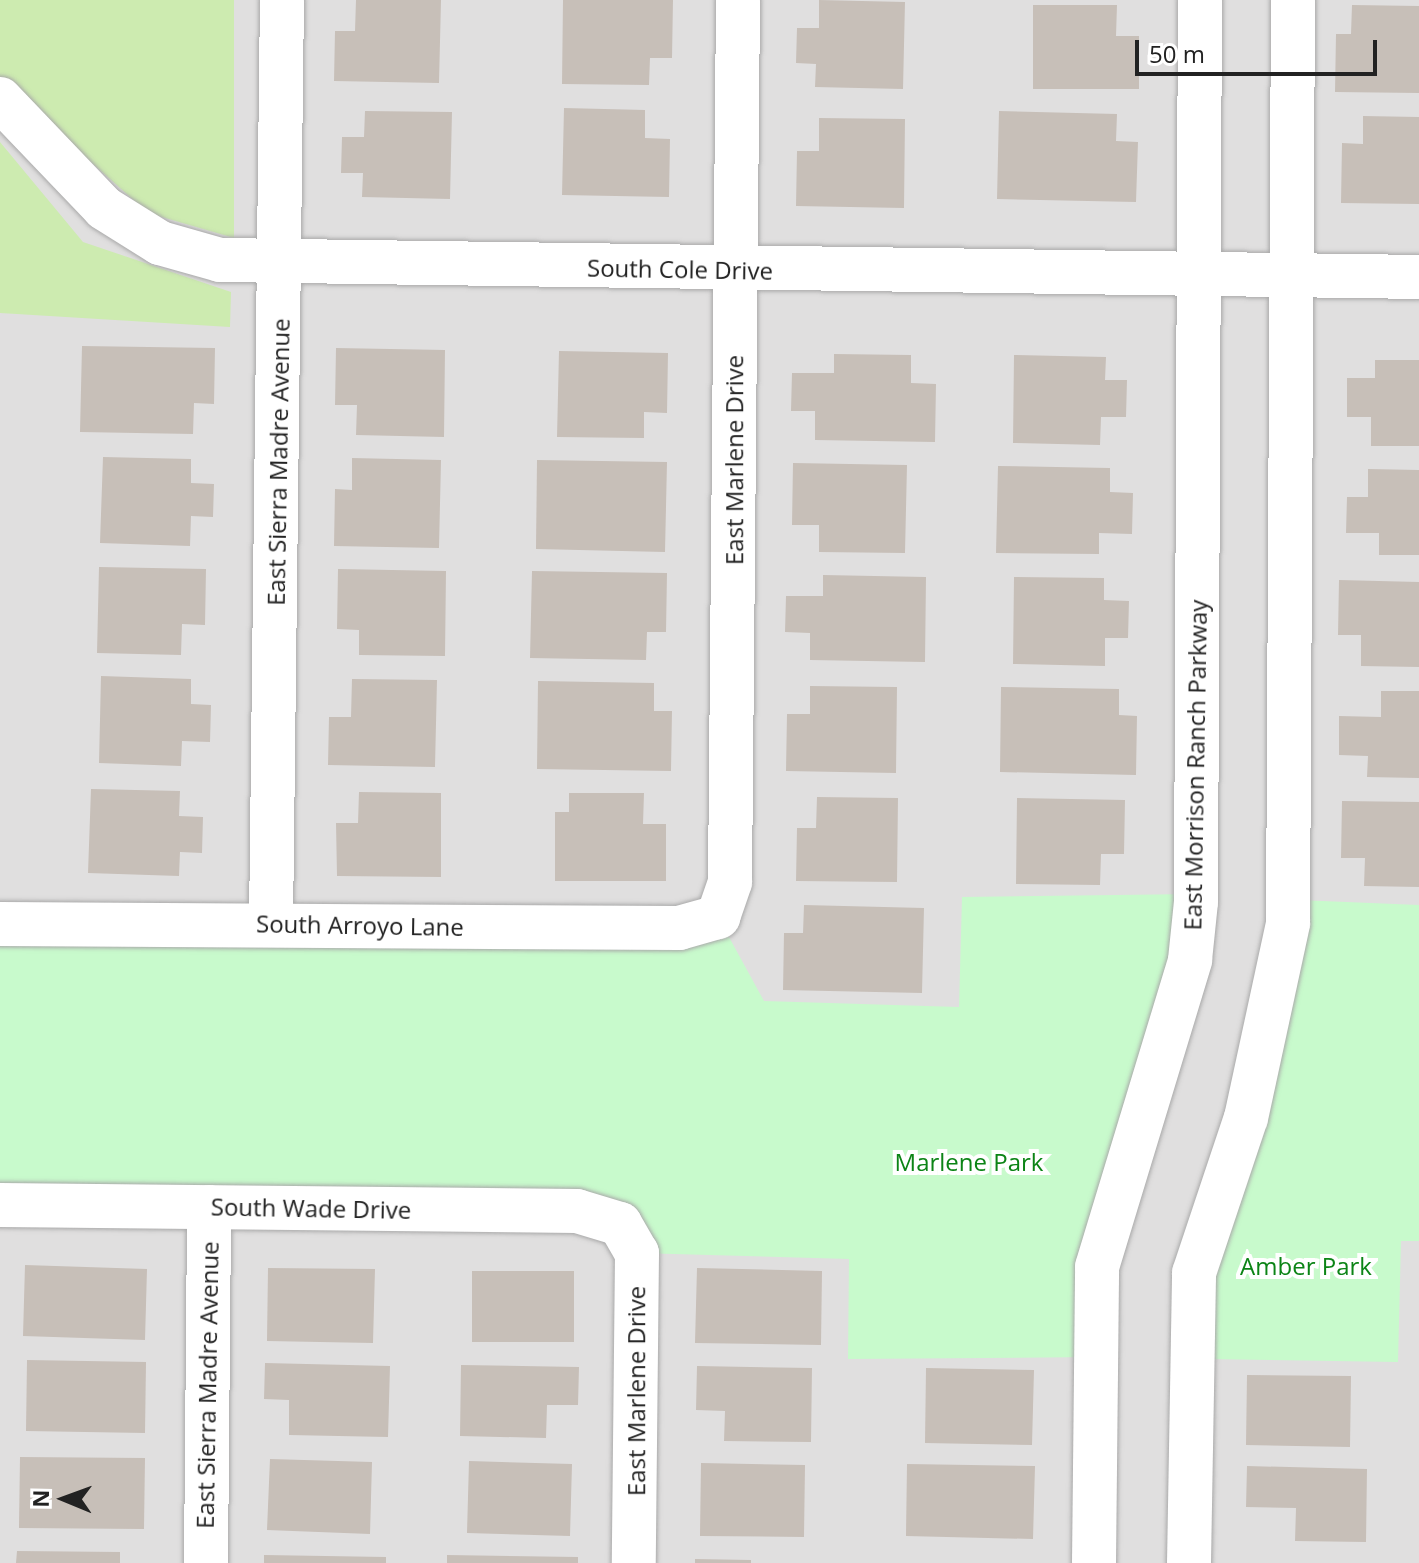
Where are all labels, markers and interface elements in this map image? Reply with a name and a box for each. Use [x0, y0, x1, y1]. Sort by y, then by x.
scale bar [1139, 24, 1381, 74]
text: 50 m [1149, 37, 1205, 70]
street label: South Cole Drive [587, 253, 773, 285]
street label: East Sierra Madre Avenue [261, 318, 295, 606]
street label: East Marlene Drive [720, 355, 748, 565]
street label: East Morrison Ranch Parkway [1178, 599, 1212, 931]
street label: South Arroyo Lane [256, 909, 464, 941]
park label: Marlene Park [895, 1148, 1043, 1176]
street label: South Wade Drive [211, 1192, 411, 1224]
street label: East Sierra Madre Avenue [190, 1241, 224, 1529]
park label: Amber Park [1240, 1252, 1372, 1280]
street label: East Marlene Drive [622, 1286, 650, 1496]
north arrow [24, 1459, 104, 1539]
text: N [25, 1489, 55, 1508]

